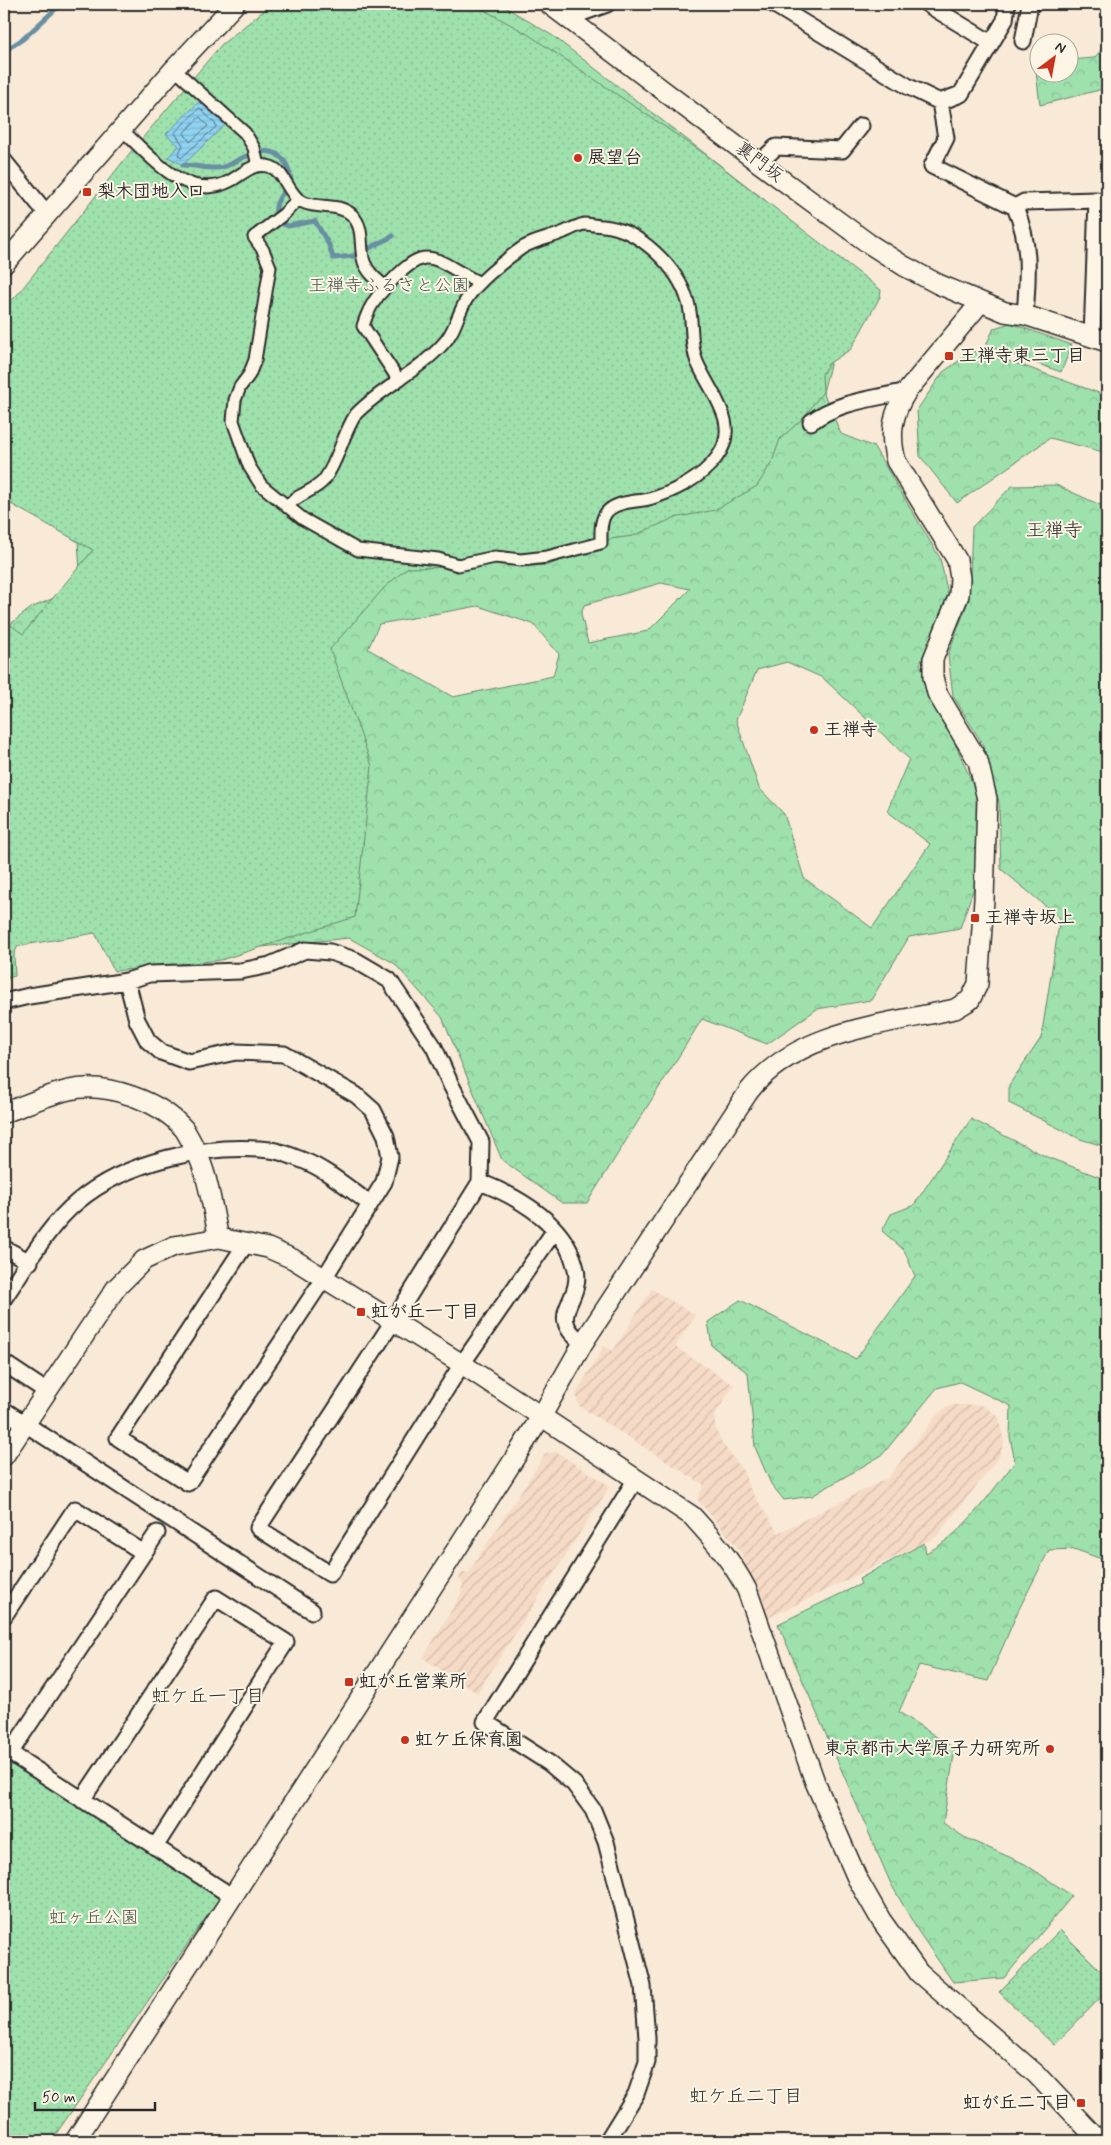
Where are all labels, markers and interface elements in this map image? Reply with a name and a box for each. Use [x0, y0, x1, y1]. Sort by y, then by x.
north arrow [1028, 32, 1078, 82]
text: N [1052, 38, 1069, 58]
street label: 裏門坂 [730, 136, 788, 188]
place label: 展望台 [588, 146, 642, 170]
marker: 展望台 [572, 152, 584, 164]
place label: 梨木団地入口 [97, 180, 205, 204]
marker: 梨木団地入口 [81, 186, 93, 198]
park label: 王禅寺ふるさと公園 [308, 274, 470, 298]
place label: 王禅寺東三丁目 [959, 344, 1085, 368]
marker: 王禅寺東三丁目 [943, 350, 955, 362]
district label: 王禅寺 [1025, 518, 1083, 543]
place label: 王禅寺 [824, 718, 878, 742]
marker: 王禅寺 [808, 724, 820, 736]
place label: 王禅寺坂上 [985, 906, 1075, 930]
marker: 王禅寺坂上 [969, 912, 981, 924]
place label: 虹が丘一丁目 [371, 1300, 479, 1324]
marker: 虹が丘一丁目 [355, 1306, 367, 1318]
place label: 虹が丘営業所 [359, 1670, 467, 1694]
marker: 虹が丘営業所 [343, 1676, 355, 1688]
district label: 虹ケ丘一丁目 [151, 1684, 265, 1709]
place label: 虹ケ丘保育園 [415, 1728, 523, 1752]
marker: 虹ケ丘保育園 [399, 1734, 411, 1746]
place label: 東京都市大学原子力研究所 [824, 1737, 1040, 1761]
marker: 東京都市大学原子力研究所 [1044, 1743, 1056, 1755]
park label: 虹ヶ丘公園 [49, 1906, 139, 1930]
scale bar [35, 2080, 155, 2112]
district label: 虹ケ丘二丁目 [689, 2084, 803, 2109]
text: 50 m [42, 2088, 76, 2108]
place label: 虹が丘二丁目 [963, 2091, 1071, 2115]
marker: 虹が丘二丁目 [1075, 2097, 1087, 2109]

